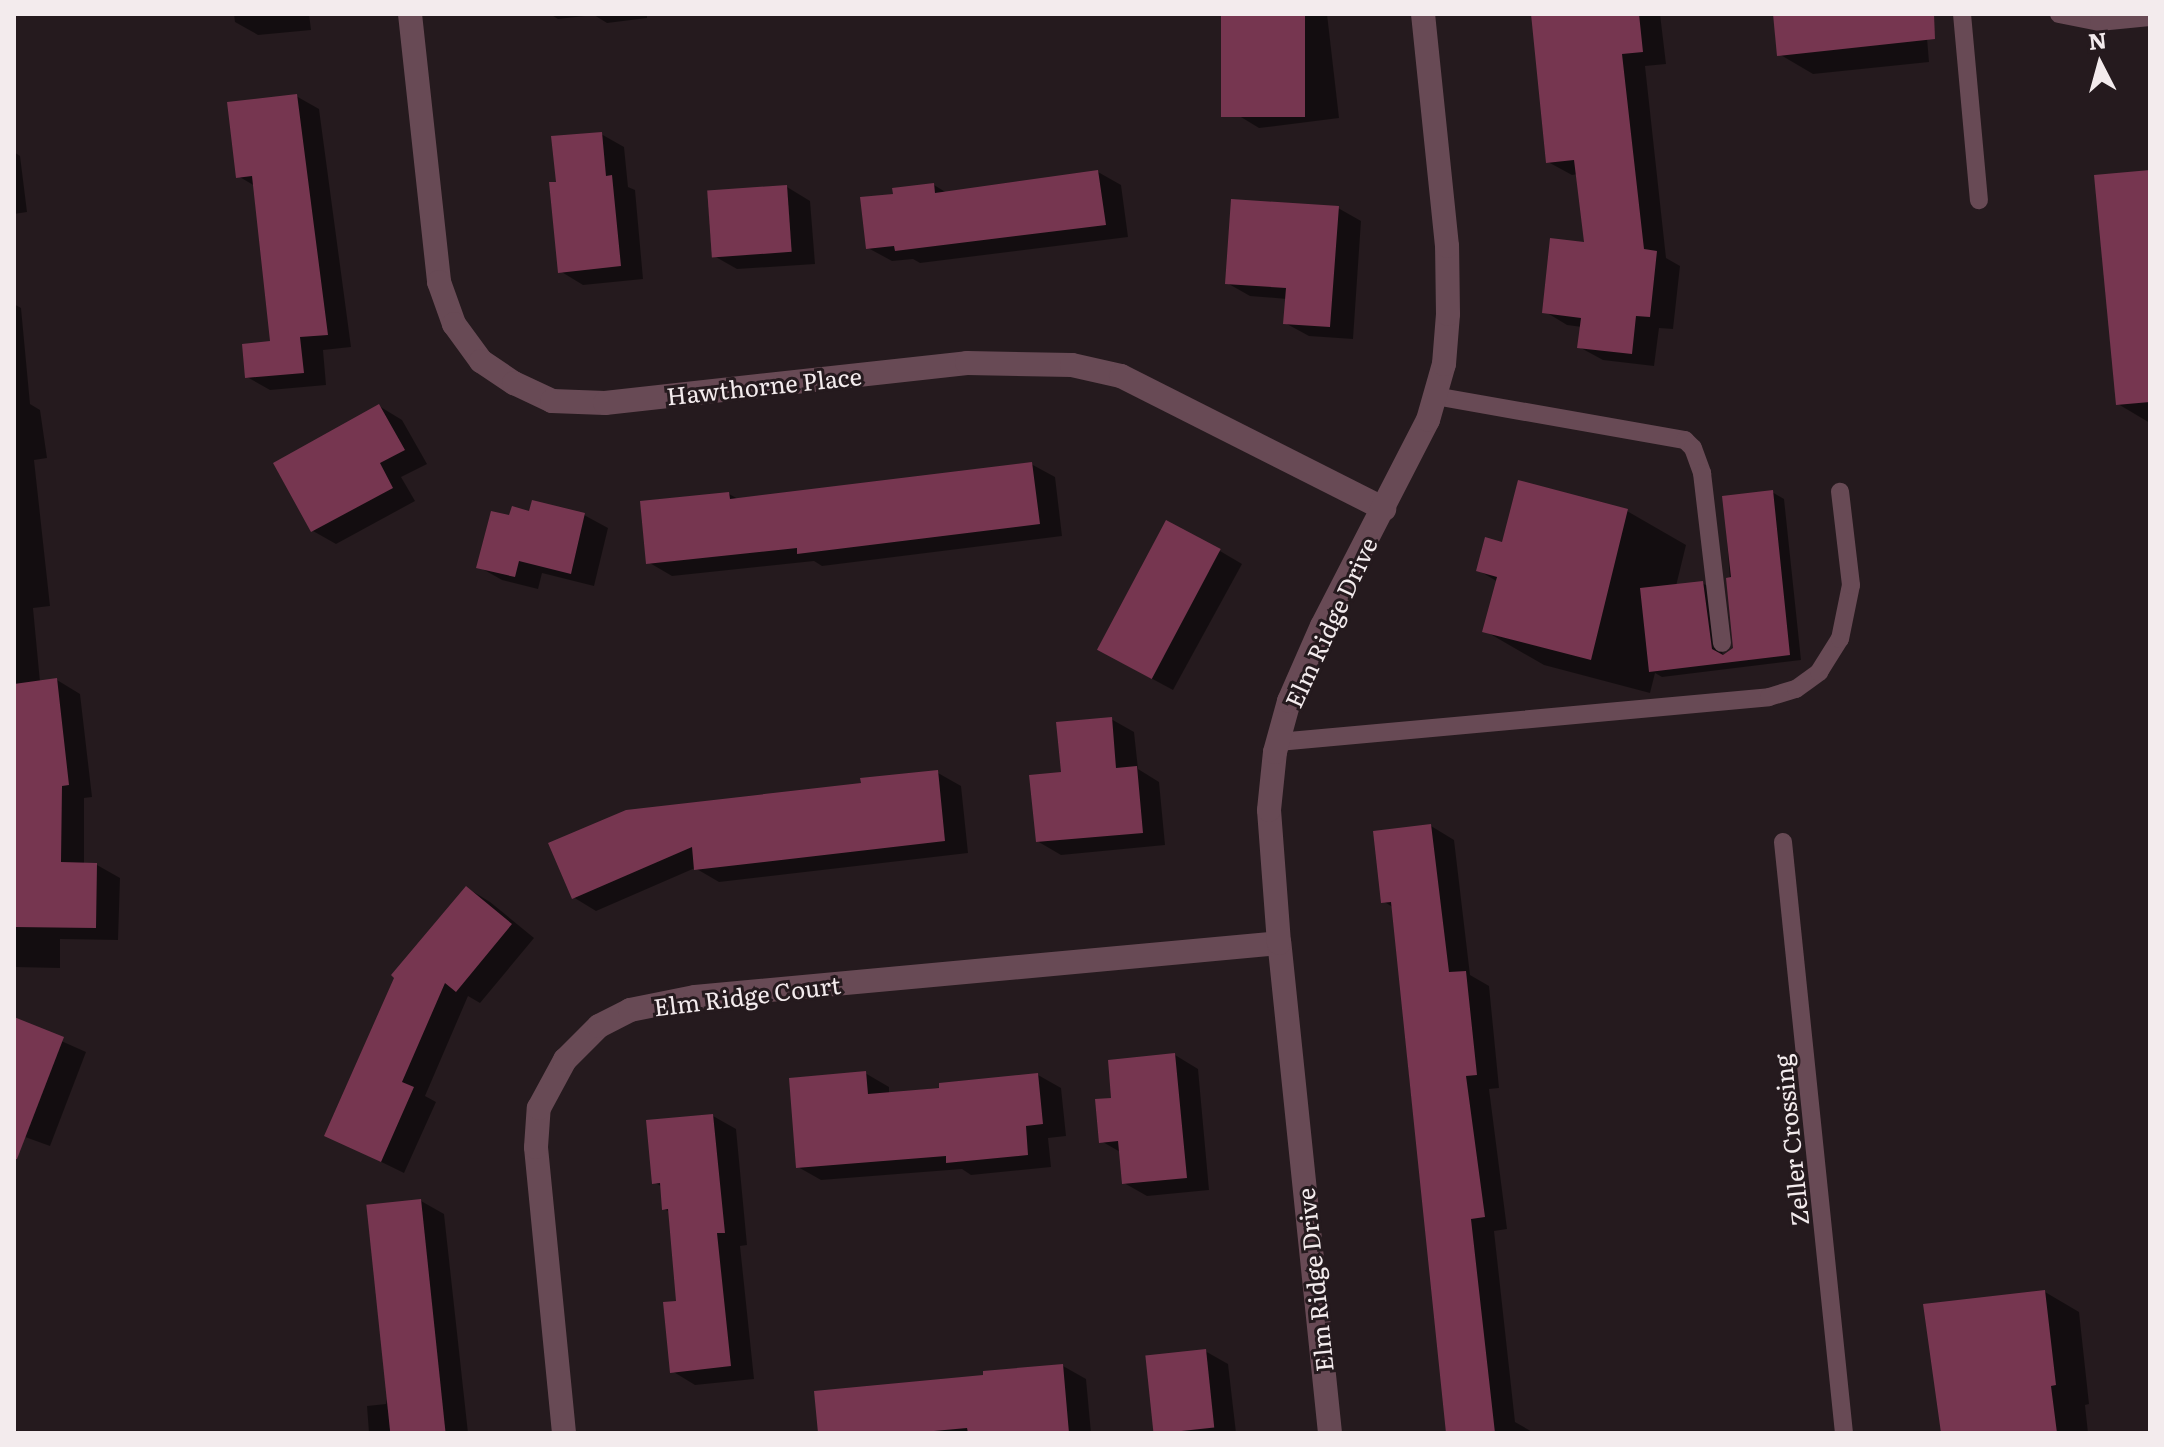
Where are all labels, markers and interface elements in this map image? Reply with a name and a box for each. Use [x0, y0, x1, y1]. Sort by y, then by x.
text: N [2087, 22, 2108, 57]
north arrow [2060, 24, 2140, 104]
street label: Hawthorne Place [665, 360, 863, 410]
street label: Elm Ridge Drive [1278, 532, 1382, 712]
street label: Elm Ridge Court [652, 969, 842, 1021]
street label: Zeller Crossing [1767, 1053, 1813, 1227]
street label: Elm Ridge Drive [1290, 1187, 1338, 1373]

